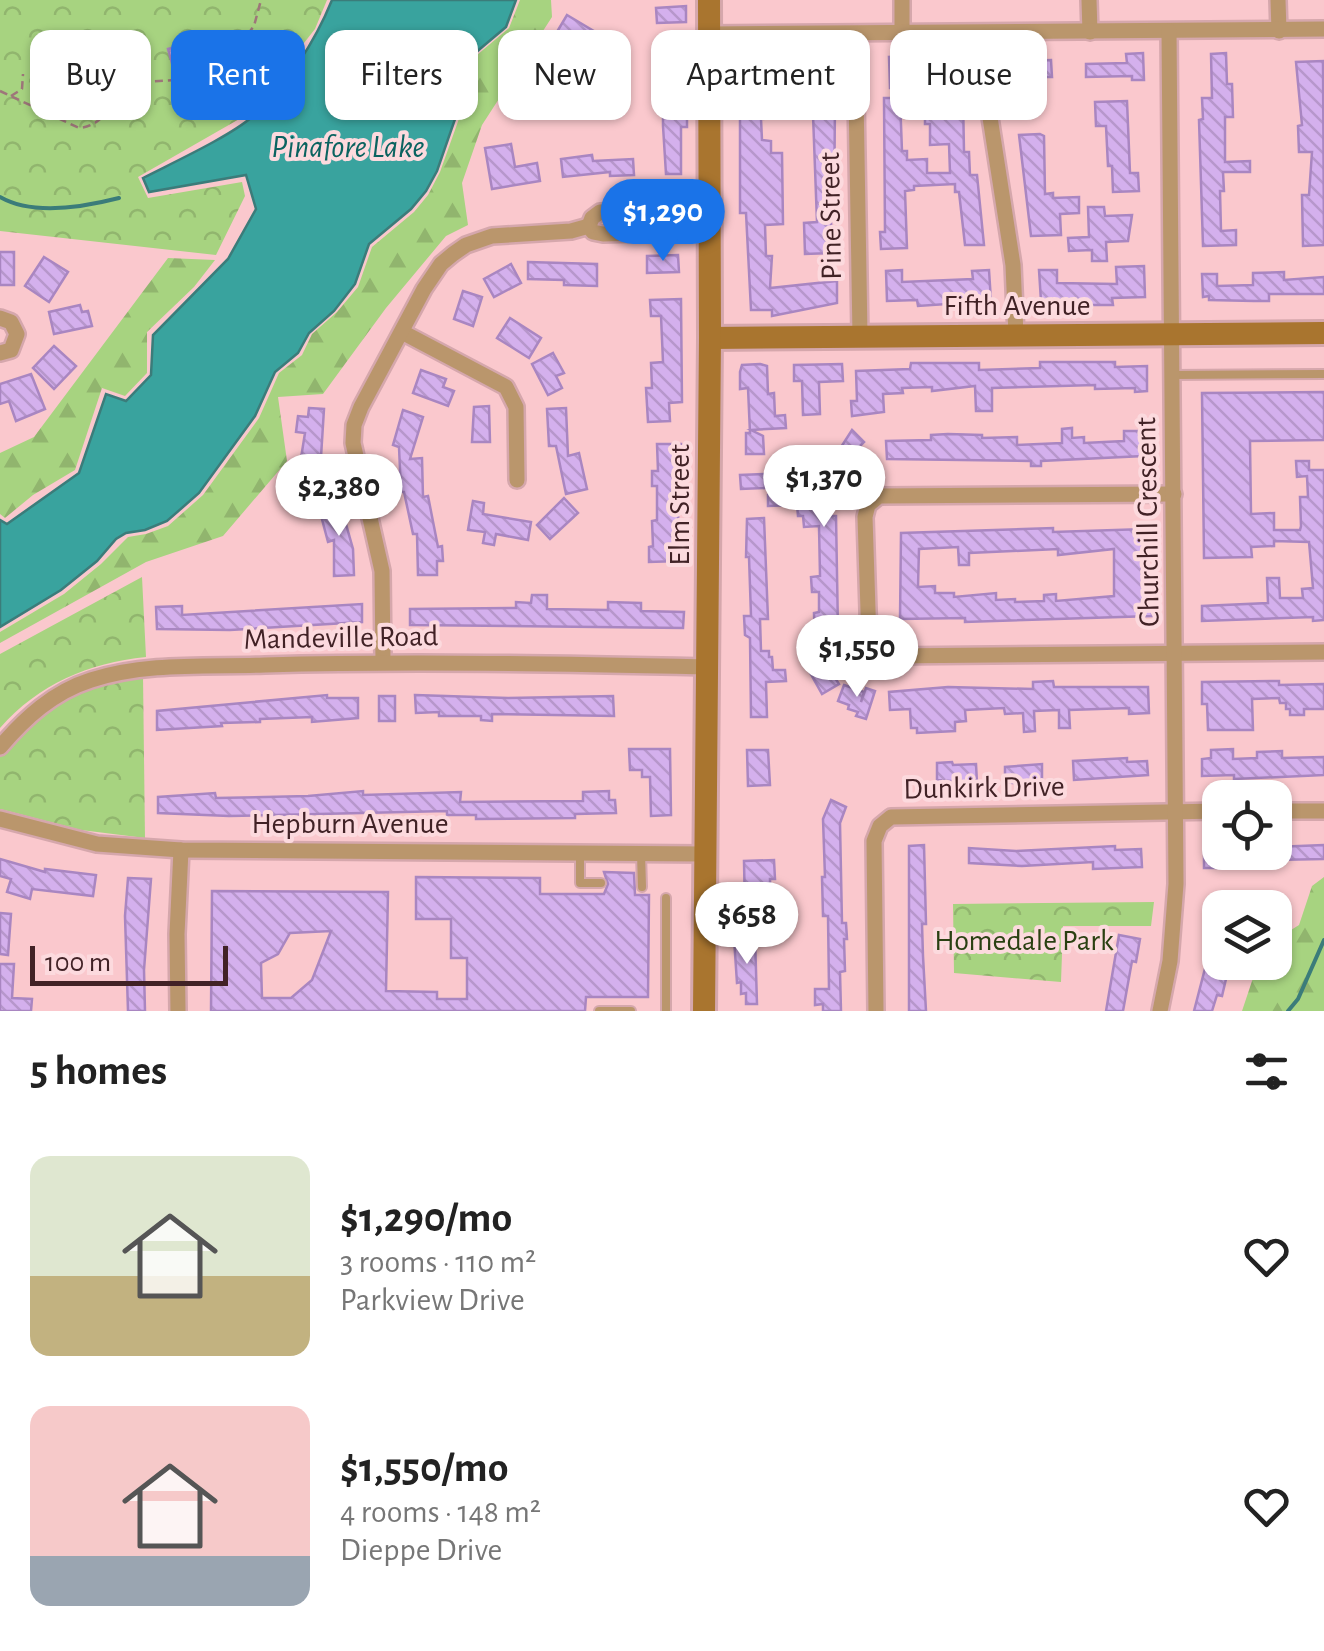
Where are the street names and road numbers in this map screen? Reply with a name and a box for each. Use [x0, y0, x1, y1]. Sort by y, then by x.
street label: Pine Street [815, 151, 847, 280]
street label: Fifth Avenue [943, 291, 1091, 321]
street label: Churchill Crescent [1131, 416, 1165, 627]
street label: Elm Street [665, 444, 695, 566]
street label: Mandeville Road [243, 621, 439, 655]
street label: Dunkirk Drive [903, 772, 1065, 804]
street label: Hepburn Avenue [251, 809, 449, 839]

